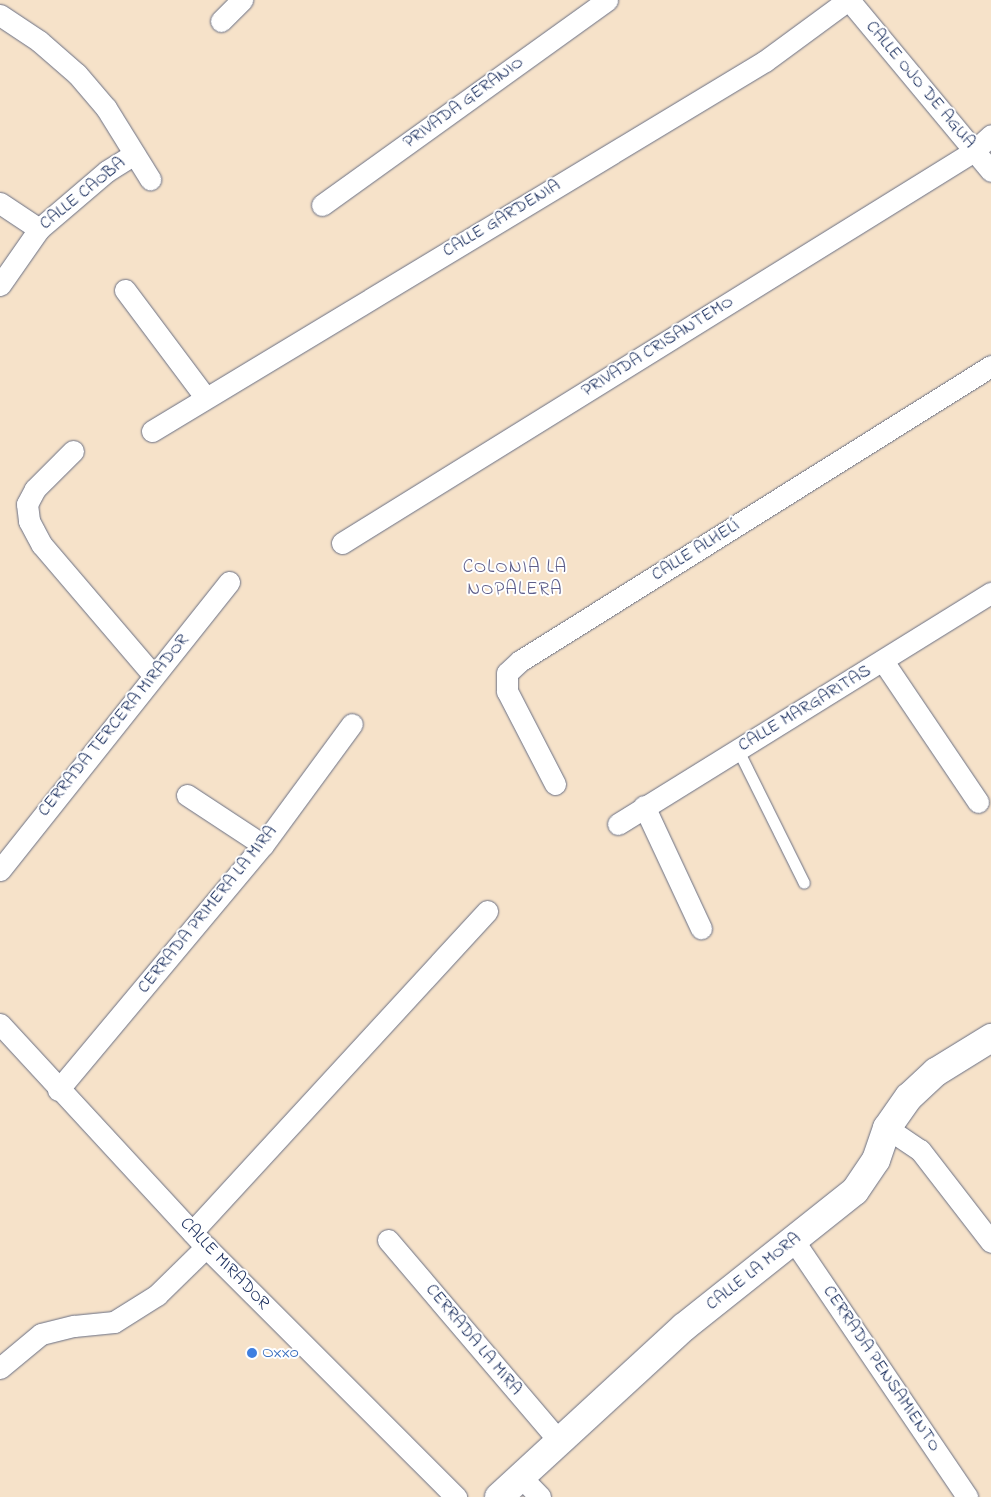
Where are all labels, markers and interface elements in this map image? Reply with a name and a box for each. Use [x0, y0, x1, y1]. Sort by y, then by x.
street label: CALLE OJO DE AGUA [860, 17, 980, 153]
street label: PRIVADA GERANIO [400, 52, 528, 154]
street label: CALLE CAOBA [36, 153, 130, 235]
street label: CALLE GARDENIA [439, 175, 565, 263]
street label: PRIVADA CRISANTEMO [578, 292, 738, 402]
street label: CALLE ALHELÍ [648, 515, 744, 587]
district label: COLONIA LA NOPALERA [462, 557, 568, 601]
street label: CERRADA TERCERA MIRADOR [34, 630, 194, 822]
street label: CALLE MARGARITAS [735, 661, 875, 757]
street label: CERRADA PRIMERA LA MIRA [134, 822, 282, 998]
street label: CALLE MIRADOR [175, 1213, 273, 1315]
street label: CALLE LA MORA [702, 1228, 806, 1316]
street label: CERRADA LA MIRA [420, 1280, 526, 1400]
street label: CERRADA PENSAMIENTO [817, 1282, 945, 1456]
place label: Oxxo [262, 1342, 299, 1364]
marker: Oxxo [246, 1347, 258, 1359]

